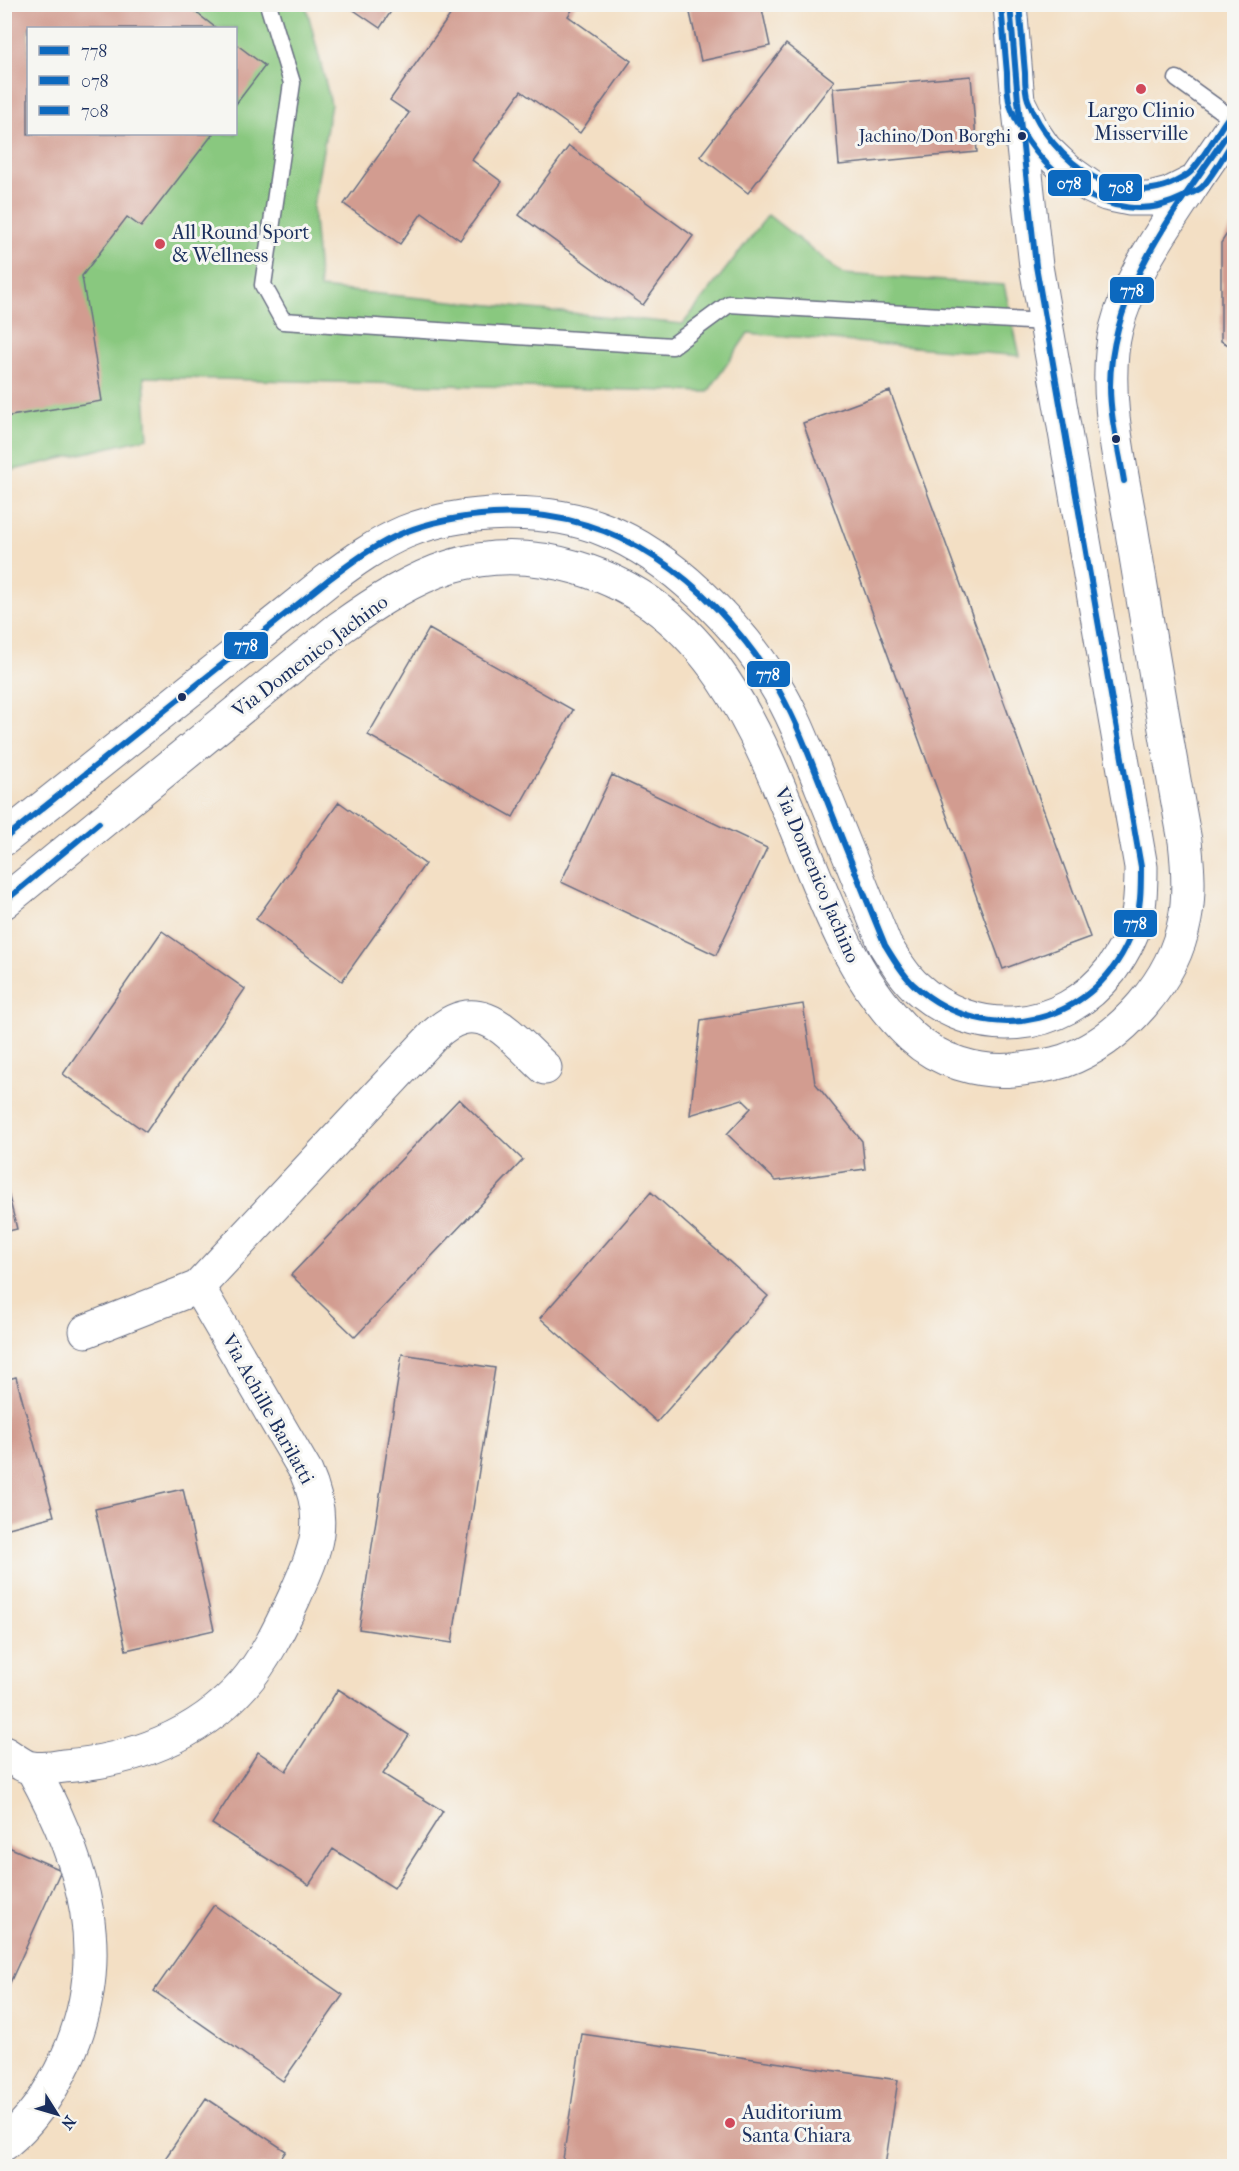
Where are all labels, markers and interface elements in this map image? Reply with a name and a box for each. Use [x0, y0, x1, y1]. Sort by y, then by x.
legend [27, 27, 237, 135]
text: 778 [81, 41, 107, 62]
text: 078 [81, 71, 109, 92]
marker: Largo Clinio Misserville [1134, 82, 1148, 96]
place label: Largo Clinio Misserville [1087, 99, 1195, 145]
text: 708 [81, 101, 109, 122]
place label: Jachino/Don Borghi [857, 126, 1012, 147]
marker: Jachino/Don Borghi [1016, 130, 1028, 142]
line badge: 078 [1047, 169, 1092, 197]
line badge: 708 [1098, 173, 1143, 202]
text: 078 [1057, 174, 1081, 193]
text: 708 [1108, 178, 1133, 197]
place label: All Round Sport & Wellness [171, 221, 309, 267]
marker: All Round Sport & Wellness [153, 237, 167, 251]
line badge: 778 [1109, 276, 1155, 304]
text: 778 [1119, 281, 1144, 300]
unlabelled marker [1110, 433, 1122, 445]
street label: Via Domenico Jachino [227, 590, 392, 723]
line badge: 778 [223, 631, 269, 660]
text: 778 [233, 636, 258, 655]
line badge: 778 [746, 660, 791, 688]
text: 778 [755, 665, 780, 684]
unlabelled marker [176, 691, 188, 703]
street label: Via Domenico Jachino [769, 783, 864, 966]
line badge: 778 [1113, 909, 1158, 938]
text: 778 [1122, 914, 1147, 933]
street label: Via Achille Barilatti [217, 1329, 319, 1488]
north arrow [27, 2084, 87, 2144]
place label: Auditorium Santa Chiara [741, 2101, 852, 2147]
text: N [57, 2112, 80, 2134]
marker: Auditorium Santa Chiara [723, 2116, 737, 2130]

